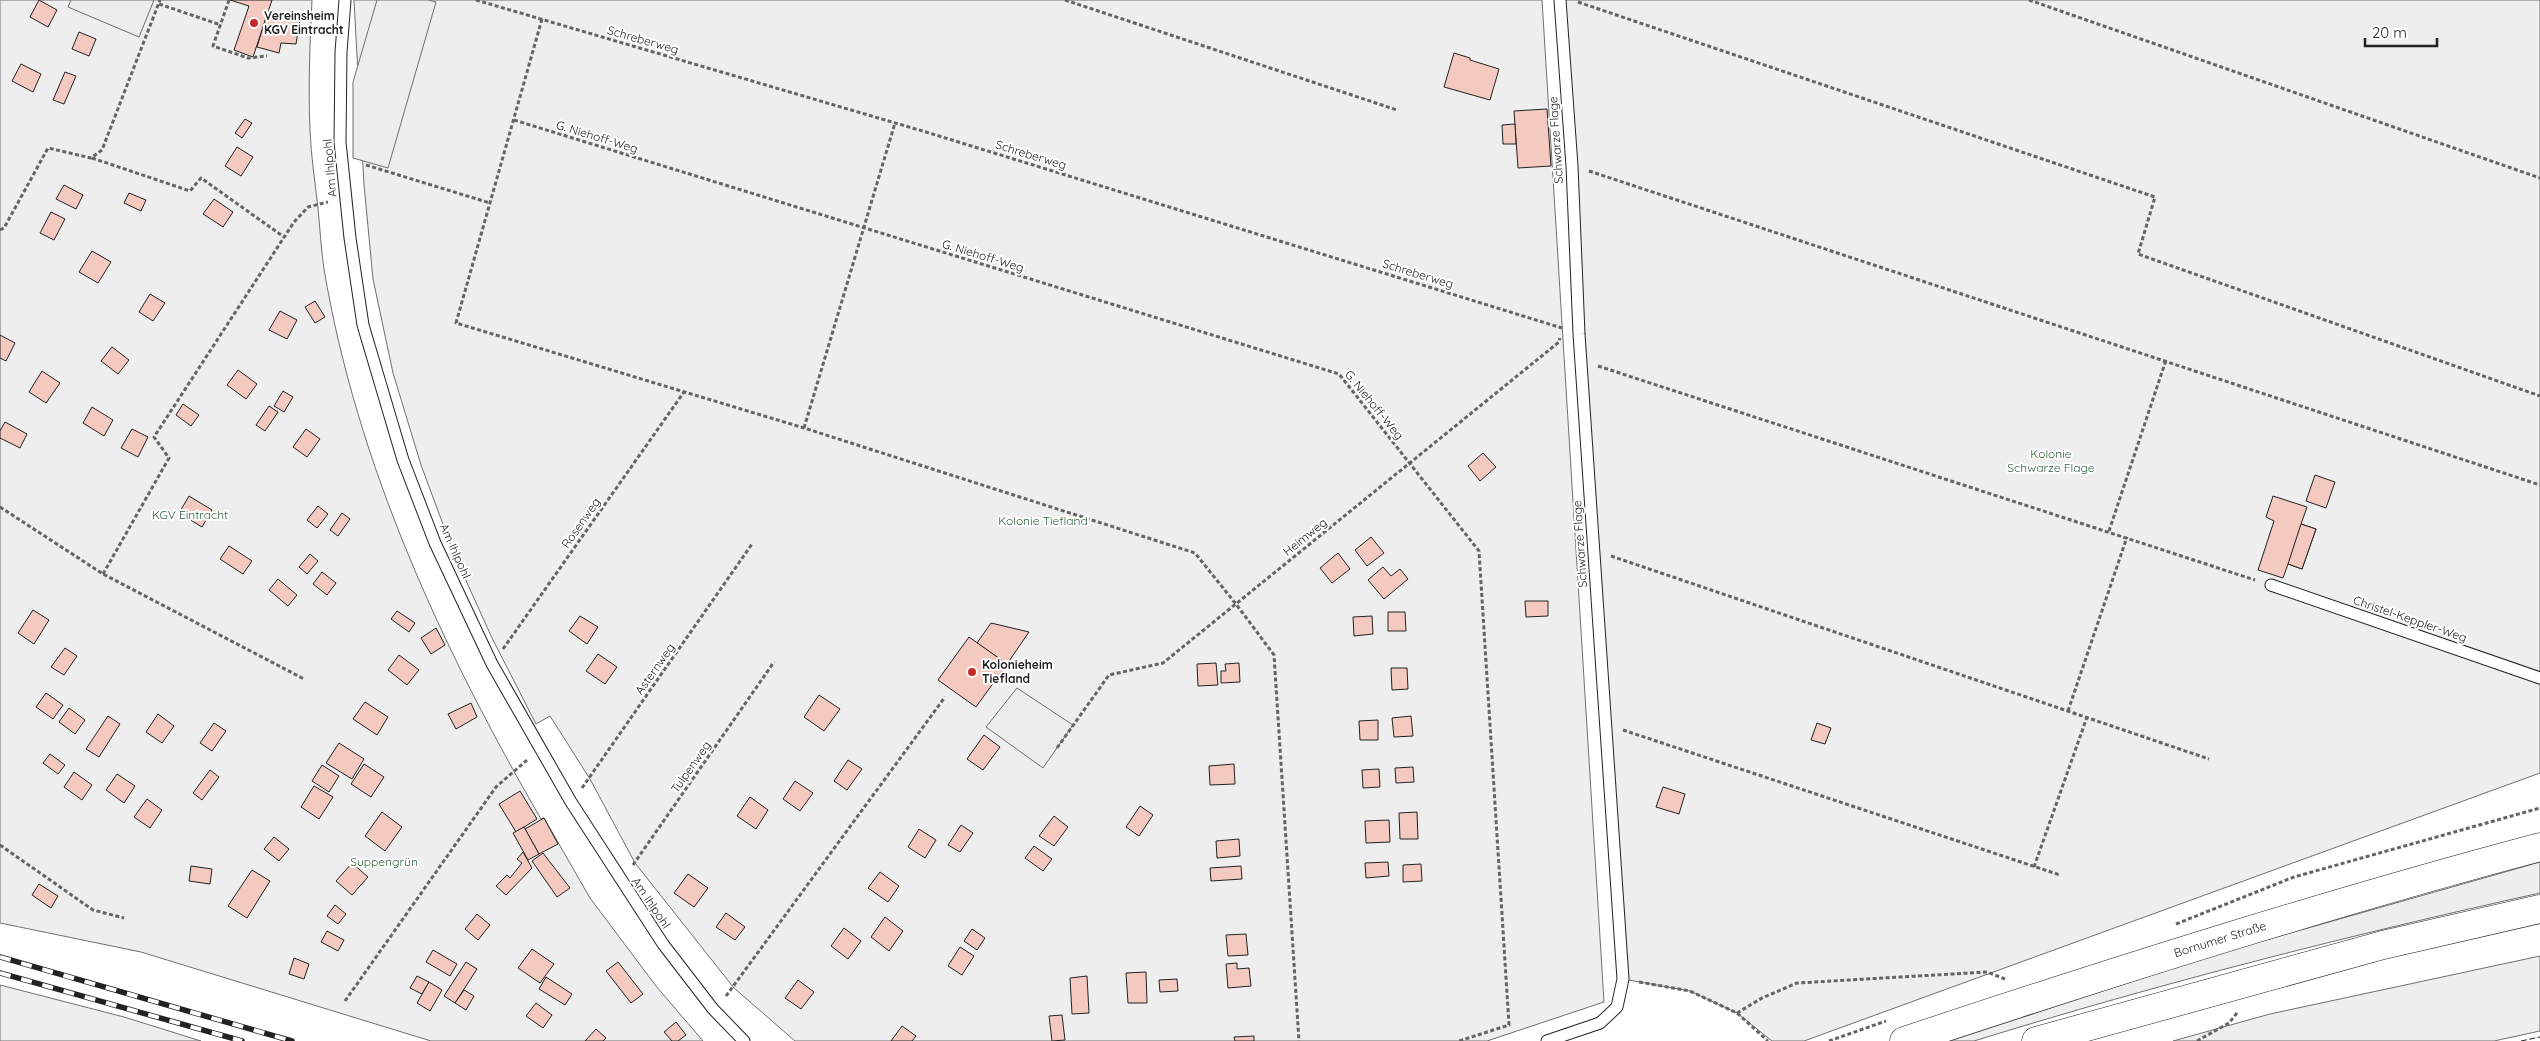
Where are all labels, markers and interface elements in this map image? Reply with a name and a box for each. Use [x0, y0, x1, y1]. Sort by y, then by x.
place label: Vereinsheim KGV Eintracht [264, 8, 344, 37]
scale bar [2365, 15, 2438, 47]
marker: Vereinsheim KGV Eintracht [248, 17, 260, 29]
street label: Schreberweg [606, 22, 680, 57]
text: 20 m [2372, 23, 2407, 42]
street label: Schwarze Flage [1545, 96, 1566, 184]
street label: G. Niehoff-Weg [554, 117, 640, 156]
street label: Schreberweg [994, 137, 1068, 172]
street label: Am Ihlpohl [319, 138, 340, 198]
street label: G. Niehoff-Weg [940, 236, 1026, 275]
street label: Schreberweg [1381, 256, 1455, 291]
street label: G. Niehoff-Weg [1342, 367, 1407, 442]
park label: Kolonie Schwarze Flage [2007, 446, 2095, 475]
street label: Rosenweg [558, 495, 603, 551]
street label: Schwarze Flage [1569, 500, 1590, 588]
park label: KGV Eintracht [152, 507, 228, 522]
park label: Kolonie Tiefland [998, 513, 1088, 528]
street label: Heimweg [1280, 514, 1330, 559]
street label: Am Ihlpohl [437, 521, 474, 581]
street label: Christel-Keppler-Weg [2351, 592, 2469, 645]
street label: Asternweg [632, 640, 678, 697]
place label: Kolonieheim Tiefland [982, 657, 1053, 686]
marker: Kolonieheim Tiefland [966, 666, 978, 678]
street label: Tulpenweg [667, 738, 714, 795]
park label: Suppengrün [350, 854, 418, 869]
street label: Am Ihlpohl [629, 874, 674, 931]
street label: Bornumer Straße [2172, 918, 2268, 960]

